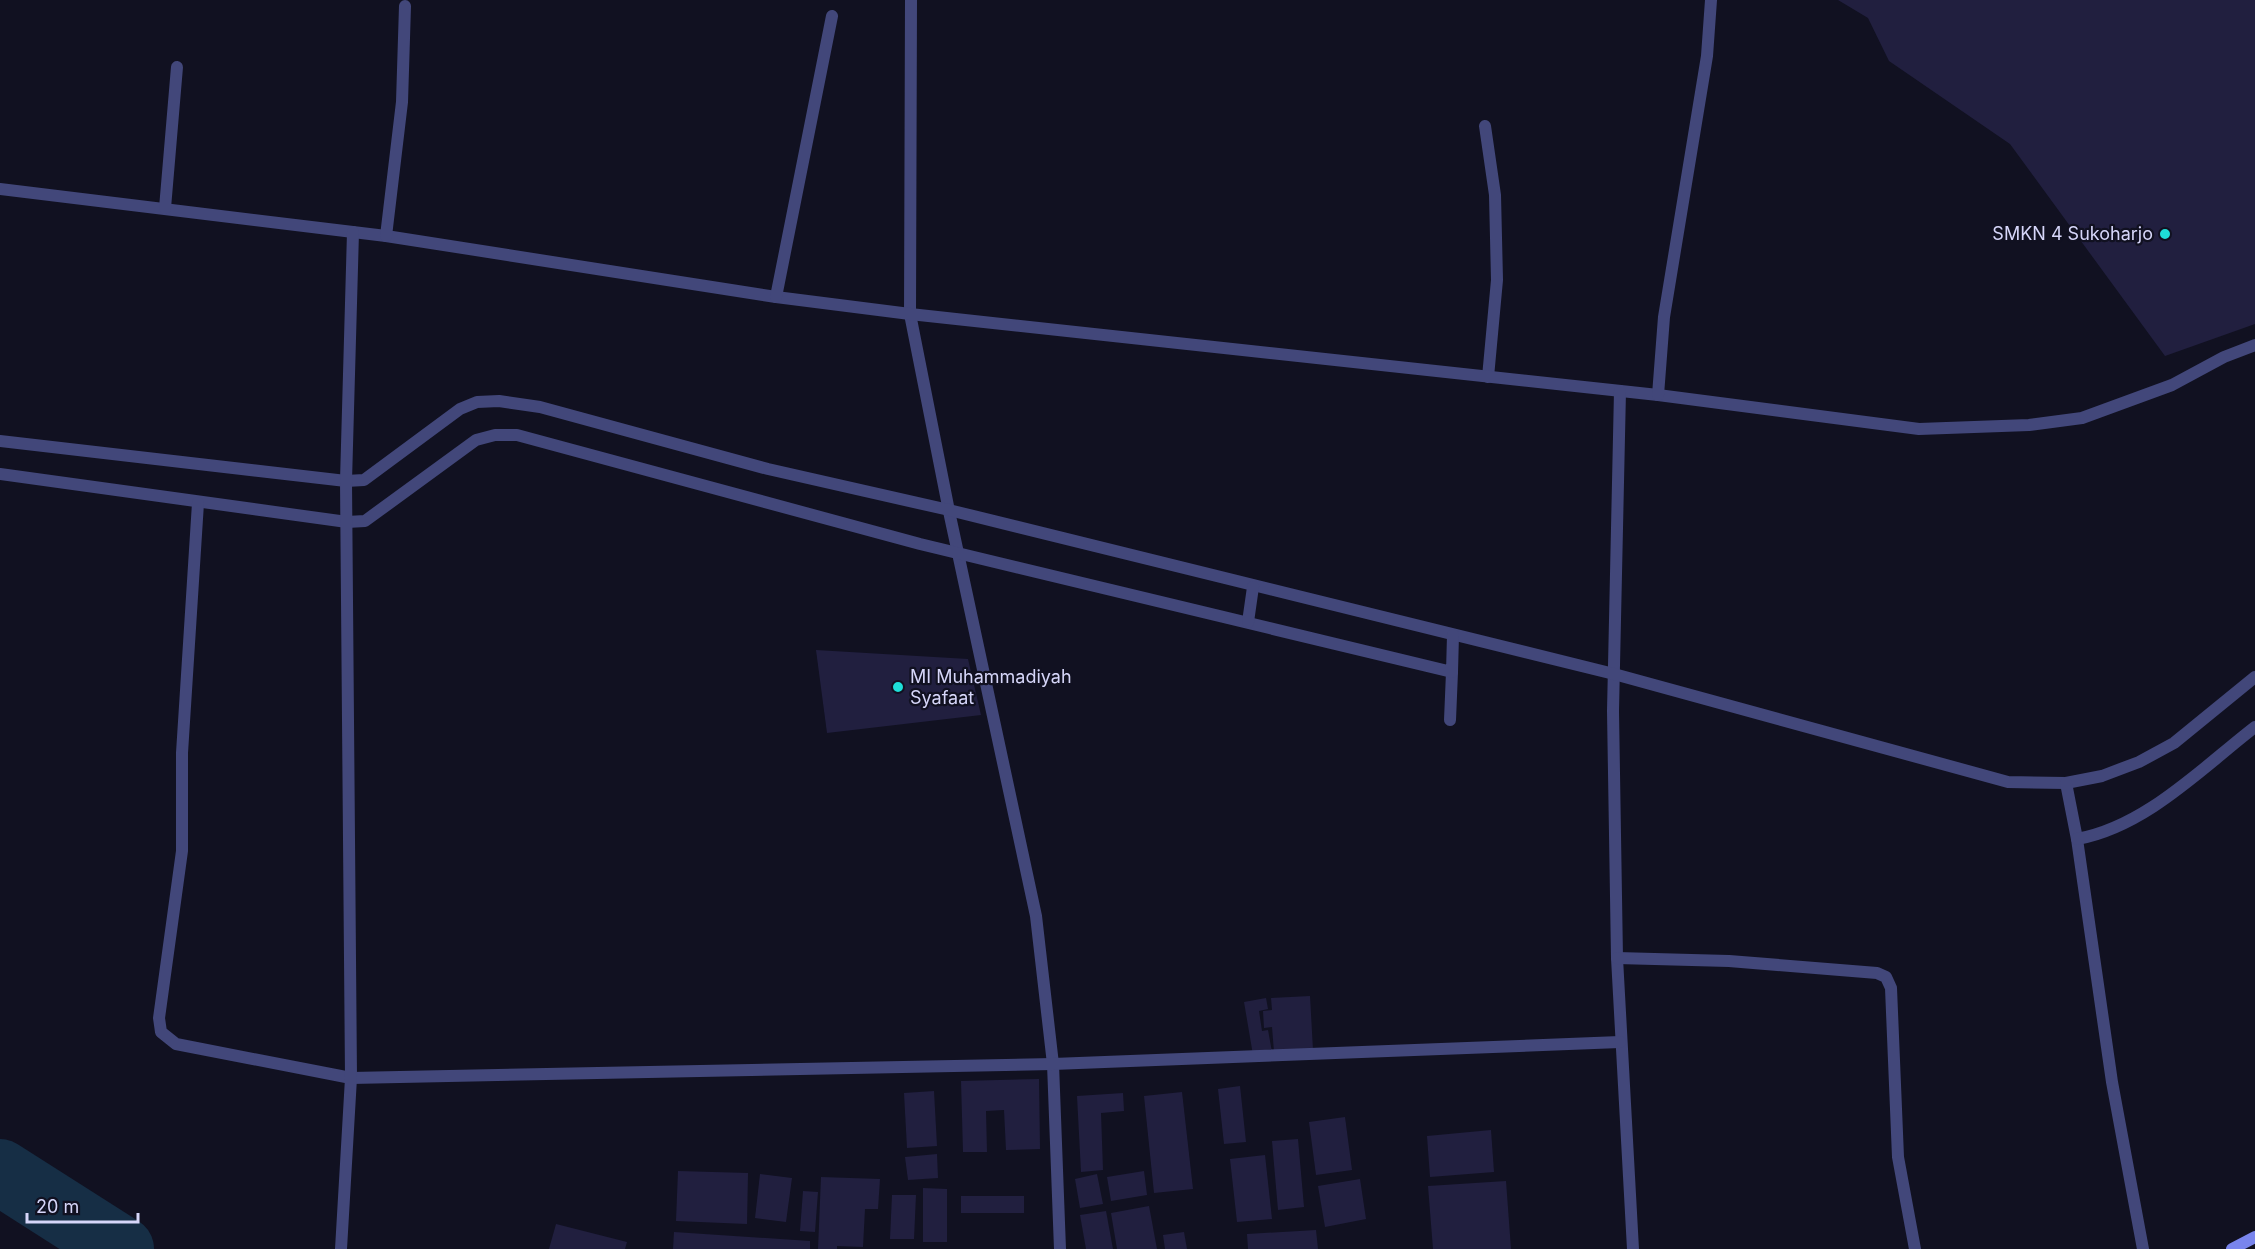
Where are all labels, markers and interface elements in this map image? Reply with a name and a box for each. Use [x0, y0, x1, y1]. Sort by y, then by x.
place label: SMKN 4 Sukoharjo [1992, 223, 2153, 244]
marker: SMKN 4 Sukoharjo [2158, 227, 2172, 241]
place label: MI Muhammadiyah Syafaat [910, 666, 1072, 708]
marker: MI Muhammadiyah Syafaat [891, 680, 905, 694]
scale bar [27, 1186, 138, 1224]
text: 20 m [36, 1196, 79, 1217]

